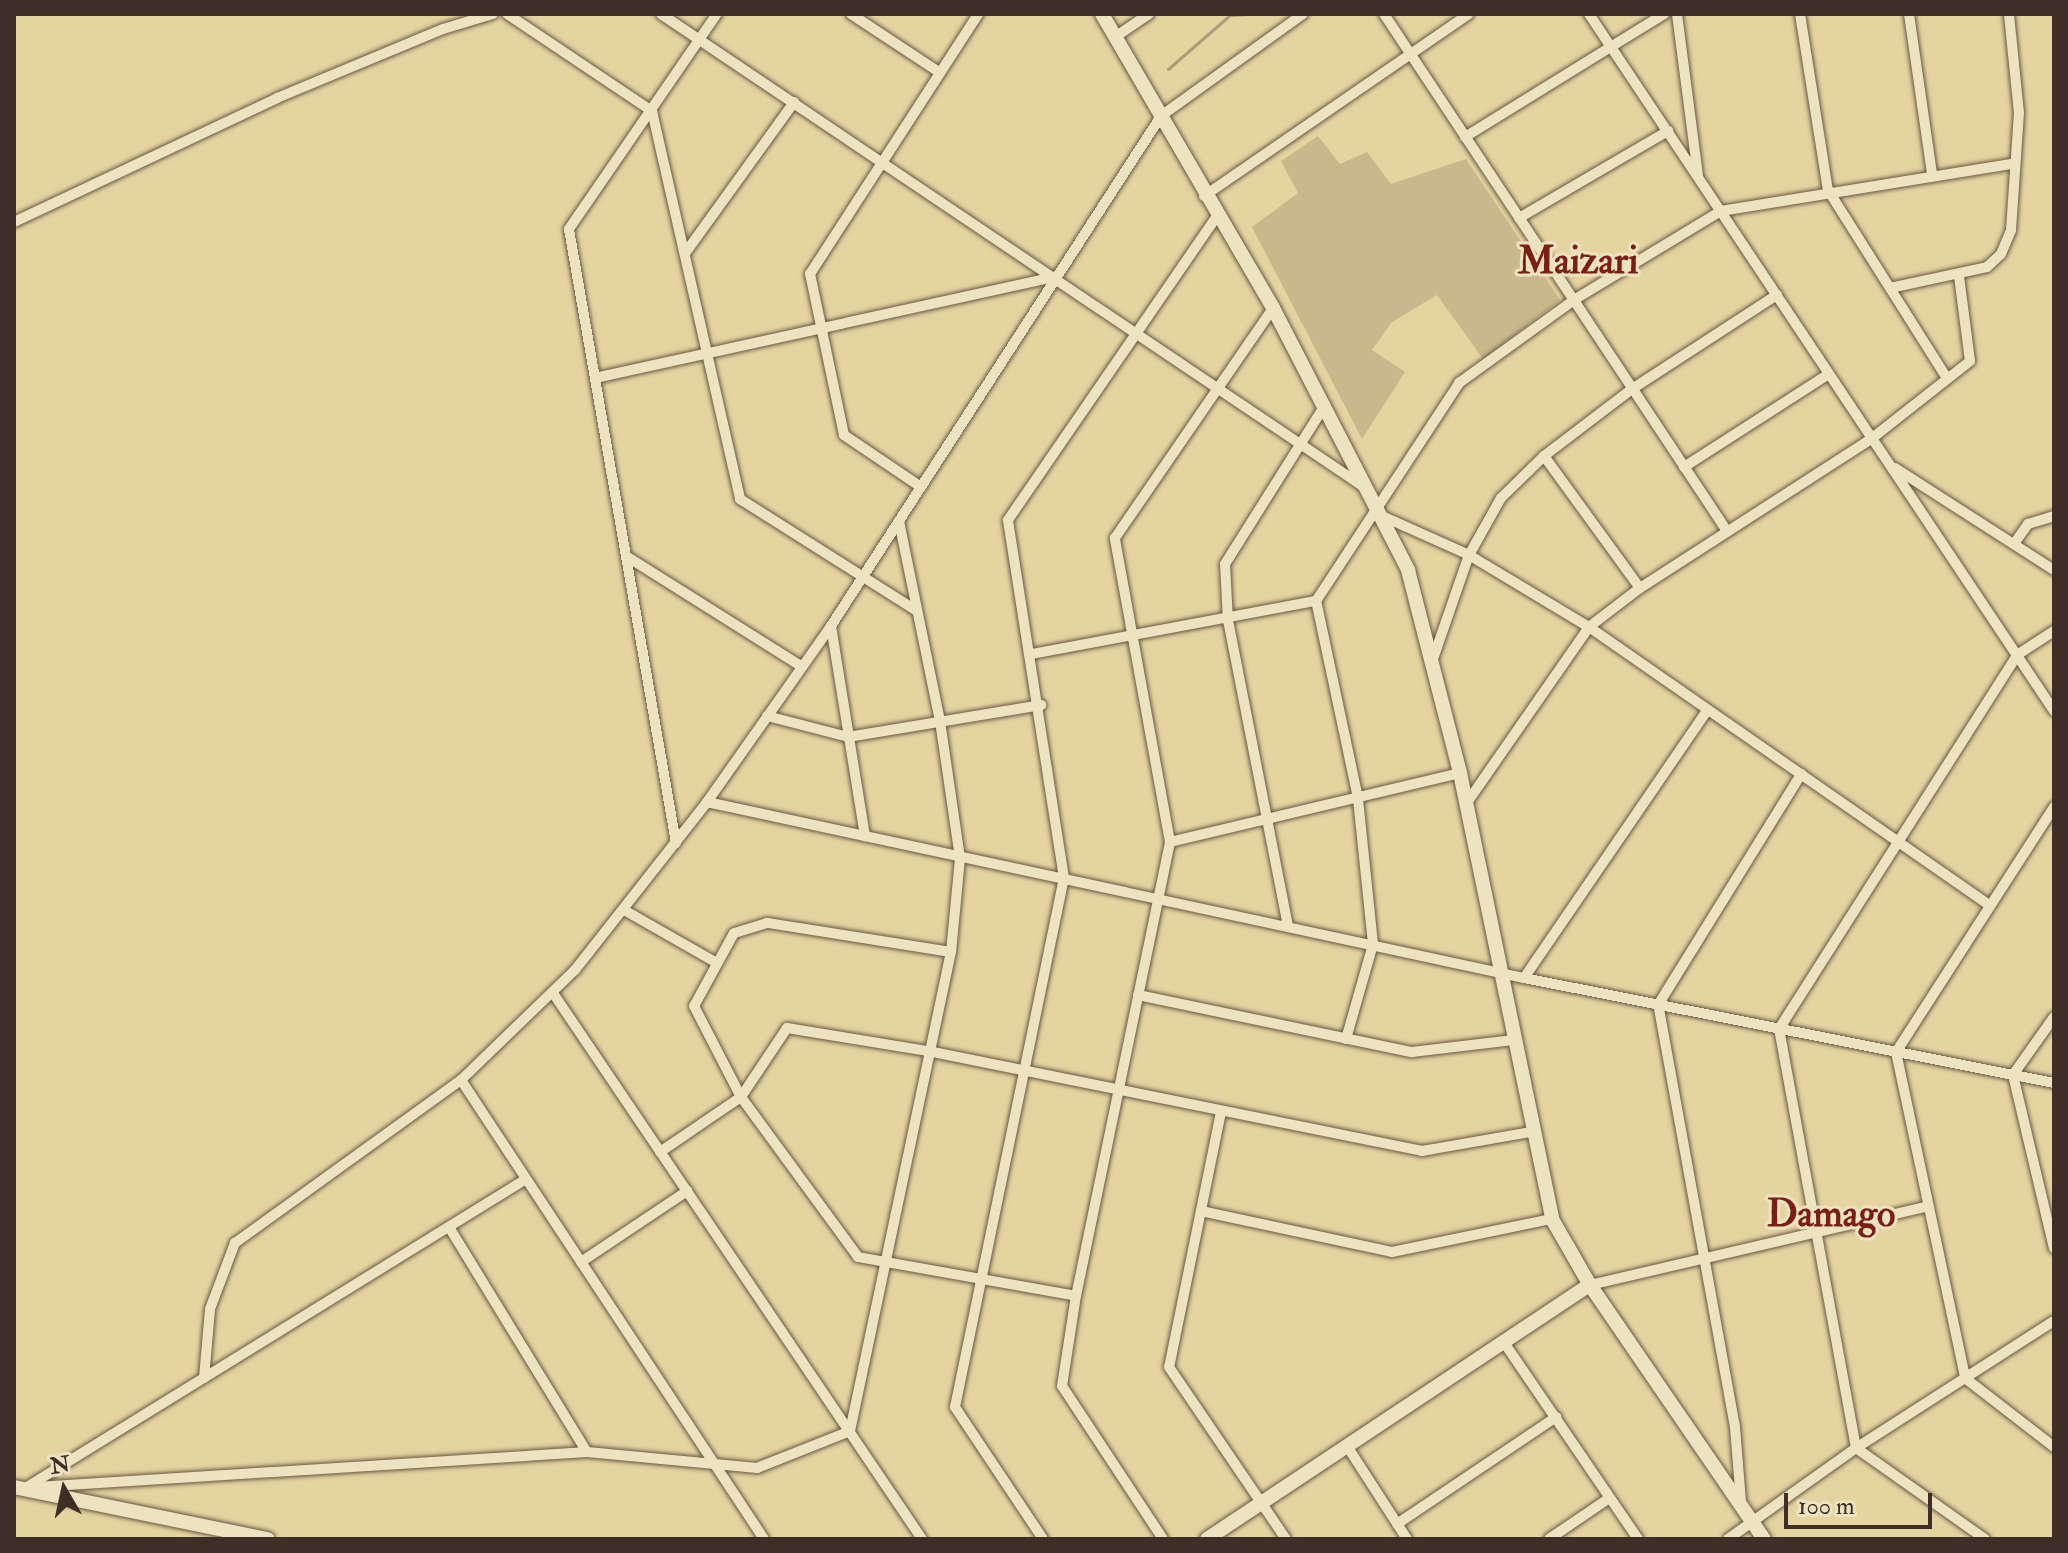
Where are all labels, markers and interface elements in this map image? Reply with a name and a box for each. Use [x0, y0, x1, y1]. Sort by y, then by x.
district label: Maizari [1518, 239, 1638, 285]
district label: Damago [1767, 1192, 1895, 1238]
north arrow [24, 1449, 104, 1529]
text: N [48, 1450, 72, 1481]
scale bar [1788, 1477, 1936, 1527]
text: 100 m [1798, 1491, 1855, 1522]

